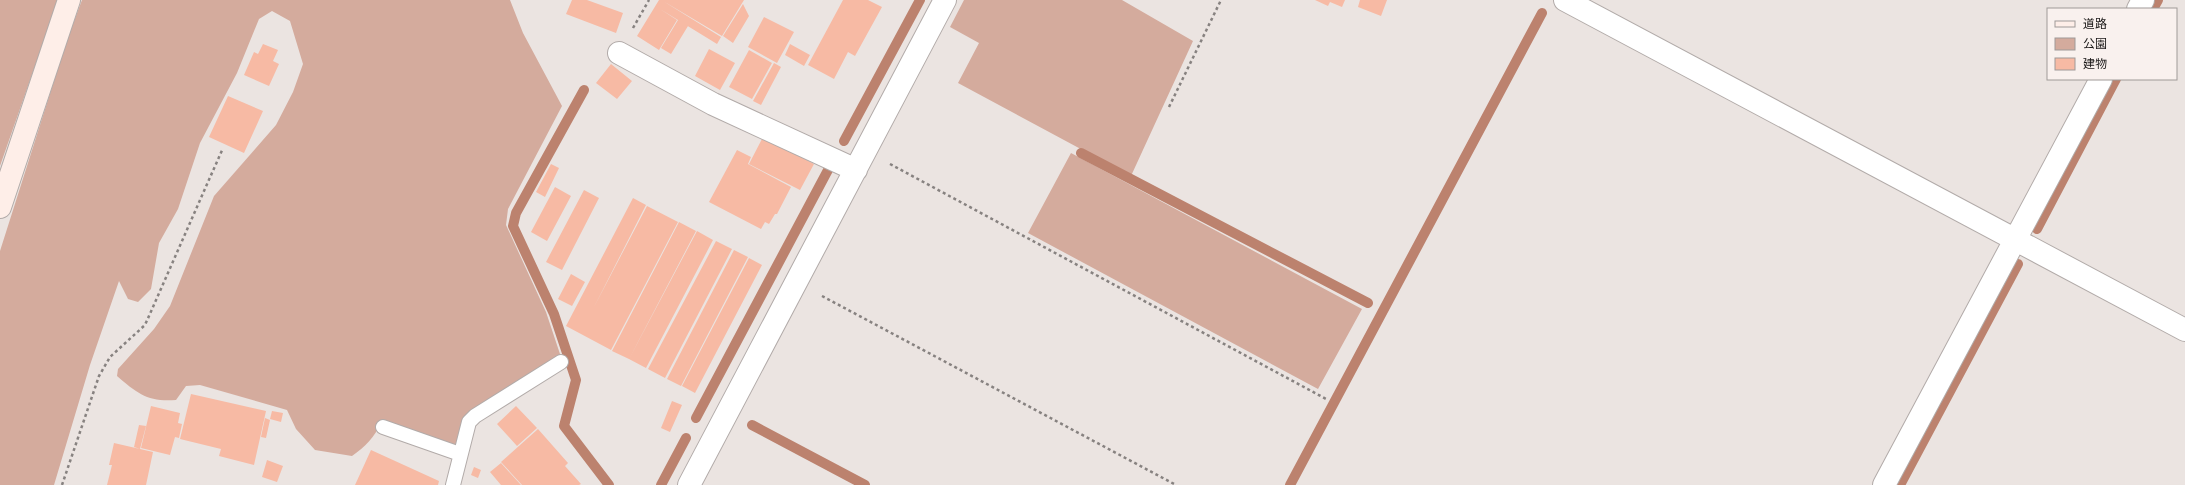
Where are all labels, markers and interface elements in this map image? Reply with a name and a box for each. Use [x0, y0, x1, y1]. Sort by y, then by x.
legend [2047, 8, 2177, 80]
text: 道路 [2083, 17, 2107, 31]
text: 公園 [2083, 37, 2107, 51]
text: 建物 [2083, 57, 2107, 71]

